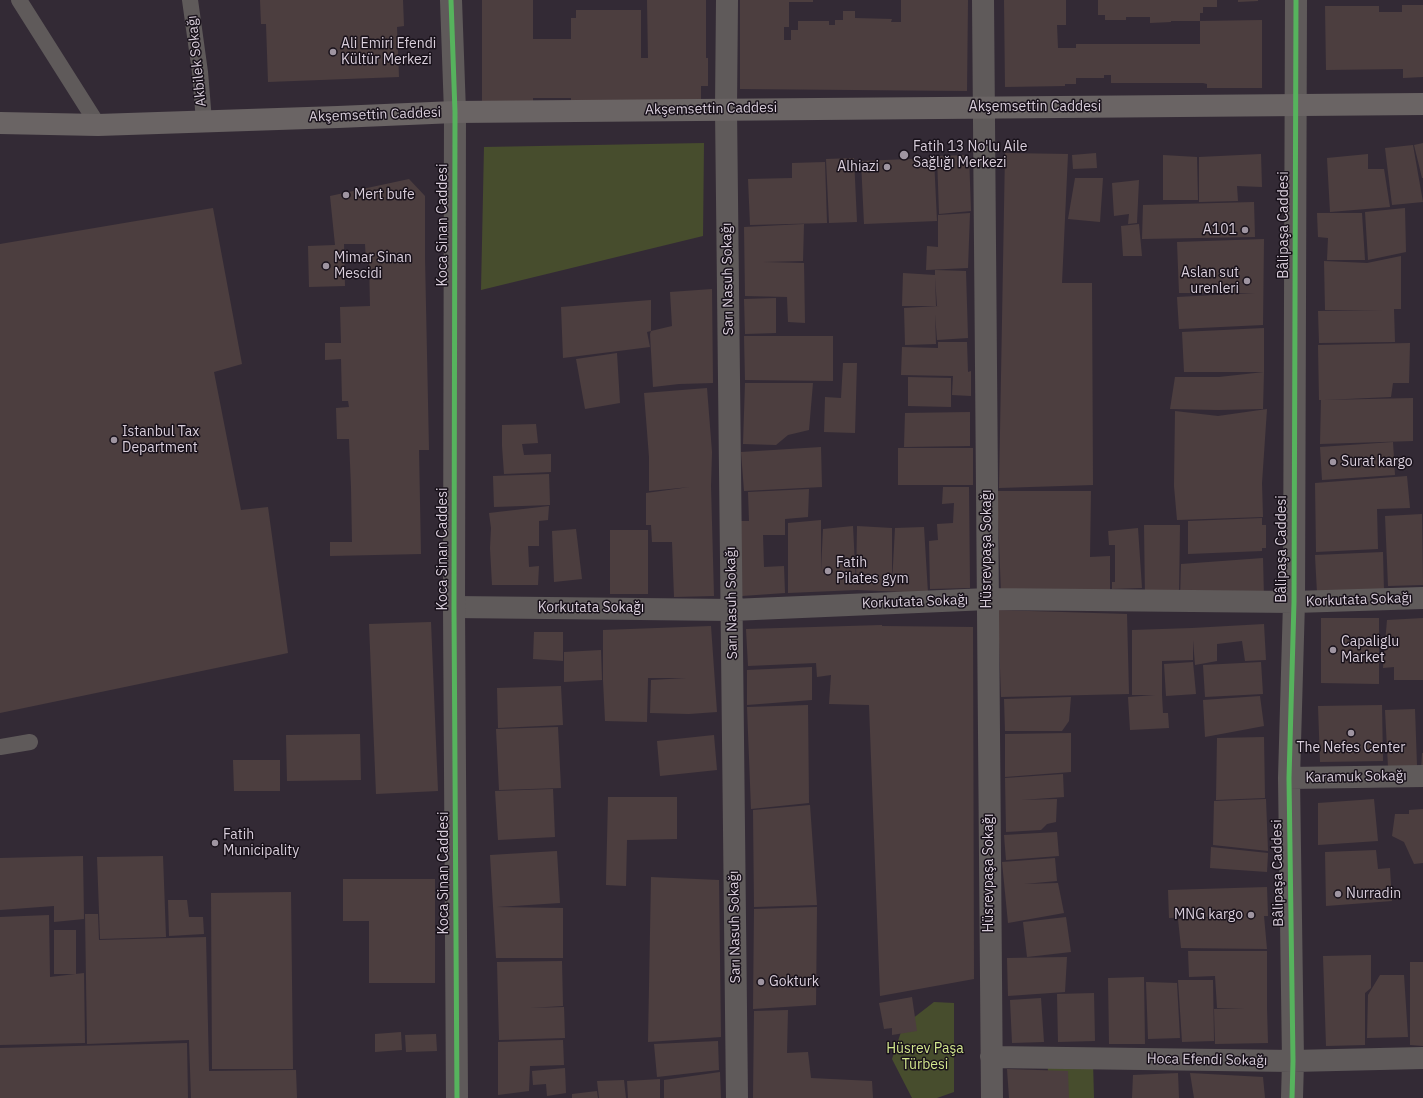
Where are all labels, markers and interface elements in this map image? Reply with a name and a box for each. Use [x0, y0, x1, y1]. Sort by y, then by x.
street label: Akbilek Sokağı [184, 14, 210, 108]
place label: Ali Emiri Efendi Kültür Merkezi [341, 36, 436, 68]
marker: Ali Emiri Efendi Kültür Merkezi [328, 47, 338, 57]
street label: Akşemsettin Caddesi [645, 99, 777, 119]
street label: Akşemsettin Caddesi [969, 99, 1101, 115]
street label: Akşemsettin Caddesi [309, 104, 441, 126]
place label: Fatih 13 No'lu Aile Sağlığı Merkezi [913, 139, 1027, 172]
marker: Fatih 13 No'lu Aile Sağlığı Merkezi [898, 149, 910, 161]
place label: Alhiazi [837, 159, 879, 175]
marker: Alhiazi [882, 162, 892, 172]
street label: Koca Sinan Caddesi [435, 164, 451, 286]
street label: Bâlipaşa Caddesi [1276, 171, 1292, 279]
place label: Mert bufe [354, 187, 415, 203]
marker: Mert bufe [341, 190, 351, 200]
place label: A101 [1203, 222, 1237, 238]
street label: Sarı Nasuh Sokağı [719, 223, 737, 335]
marker: A101 [1240, 225, 1250, 235]
place label: Mimar Sinan Mescidi [334, 250, 412, 282]
marker: Mimar Sinan Mescidi [321, 261, 331, 271]
place label: Aslan sut urenleri [1181, 265, 1239, 298]
marker: Aslan sut urenleri [1242, 276, 1252, 286]
place label: Istanbul Tax Department [122, 424, 199, 456]
marker: Istanbul Tax Department [109, 435, 119, 445]
place label: Surat kargo [1341, 454, 1413, 470]
marker: Surat kargo [1328, 457, 1338, 467]
street label: Koca Sinan Caddesi [435, 488, 451, 610]
street label: Hüsrevpaşa Sokağı [979, 489, 995, 609]
street label: Bâlipaşa Caddesi [1274, 495, 1290, 603]
street label: Sarı Nasuh Sokağı [723, 547, 741, 659]
place label: Fatih Pilates gym [836, 555, 909, 588]
marker: Fatih Pilates gym [823, 566, 833, 576]
street label: Korkutata Sokağı [1306, 590, 1412, 610]
street label: Korkutata Sokağı [862, 592, 968, 612]
street label: Korkutata Sokağı [538, 600, 644, 616]
place label: Capaliglu Market [1341, 634, 1399, 666]
marker: Capaliglu Market [1328, 645, 1338, 655]
marker: The Nefes Center [1346, 728, 1356, 738]
place label: The Nefes Center [1297, 740, 1405, 756]
street label: Karamuk Sokağı [1305, 768, 1407, 786]
street label: Koca Sinan Caddesi [436, 812, 452, 934]
street label: Hüsrevpaşa Sokağı [981, 813, 997, 933]
street label: Bâlipaşa Caddesi [1269, 819, 1287, 927]
place label: Fatih Municipality [223, 827, 299, 860]
marker: Fatih Municipality [210, 838, 220, 848]
street label: Sarı Nasuh Sokağı [726, 871, 744, 983]
place label: Nurradin [1346, 886, 1401, 902]
marker: Nurradin [1333, 889, 1343, 899]
place label: MNG kargo [1174, 907, 1243, 923]
marker: MNG kargo [1246, 910, 1256, 920]
place label: Gokturk [769, 974, 819, 990]
marker: Gokturk [756, 977, 766, 987]
park label: Hüsrev Paşa Türbesi [886, 1041, 964, 1074]
street label: Hoca Efendi Sokağı [1147, 1051, 1267, 1069]

